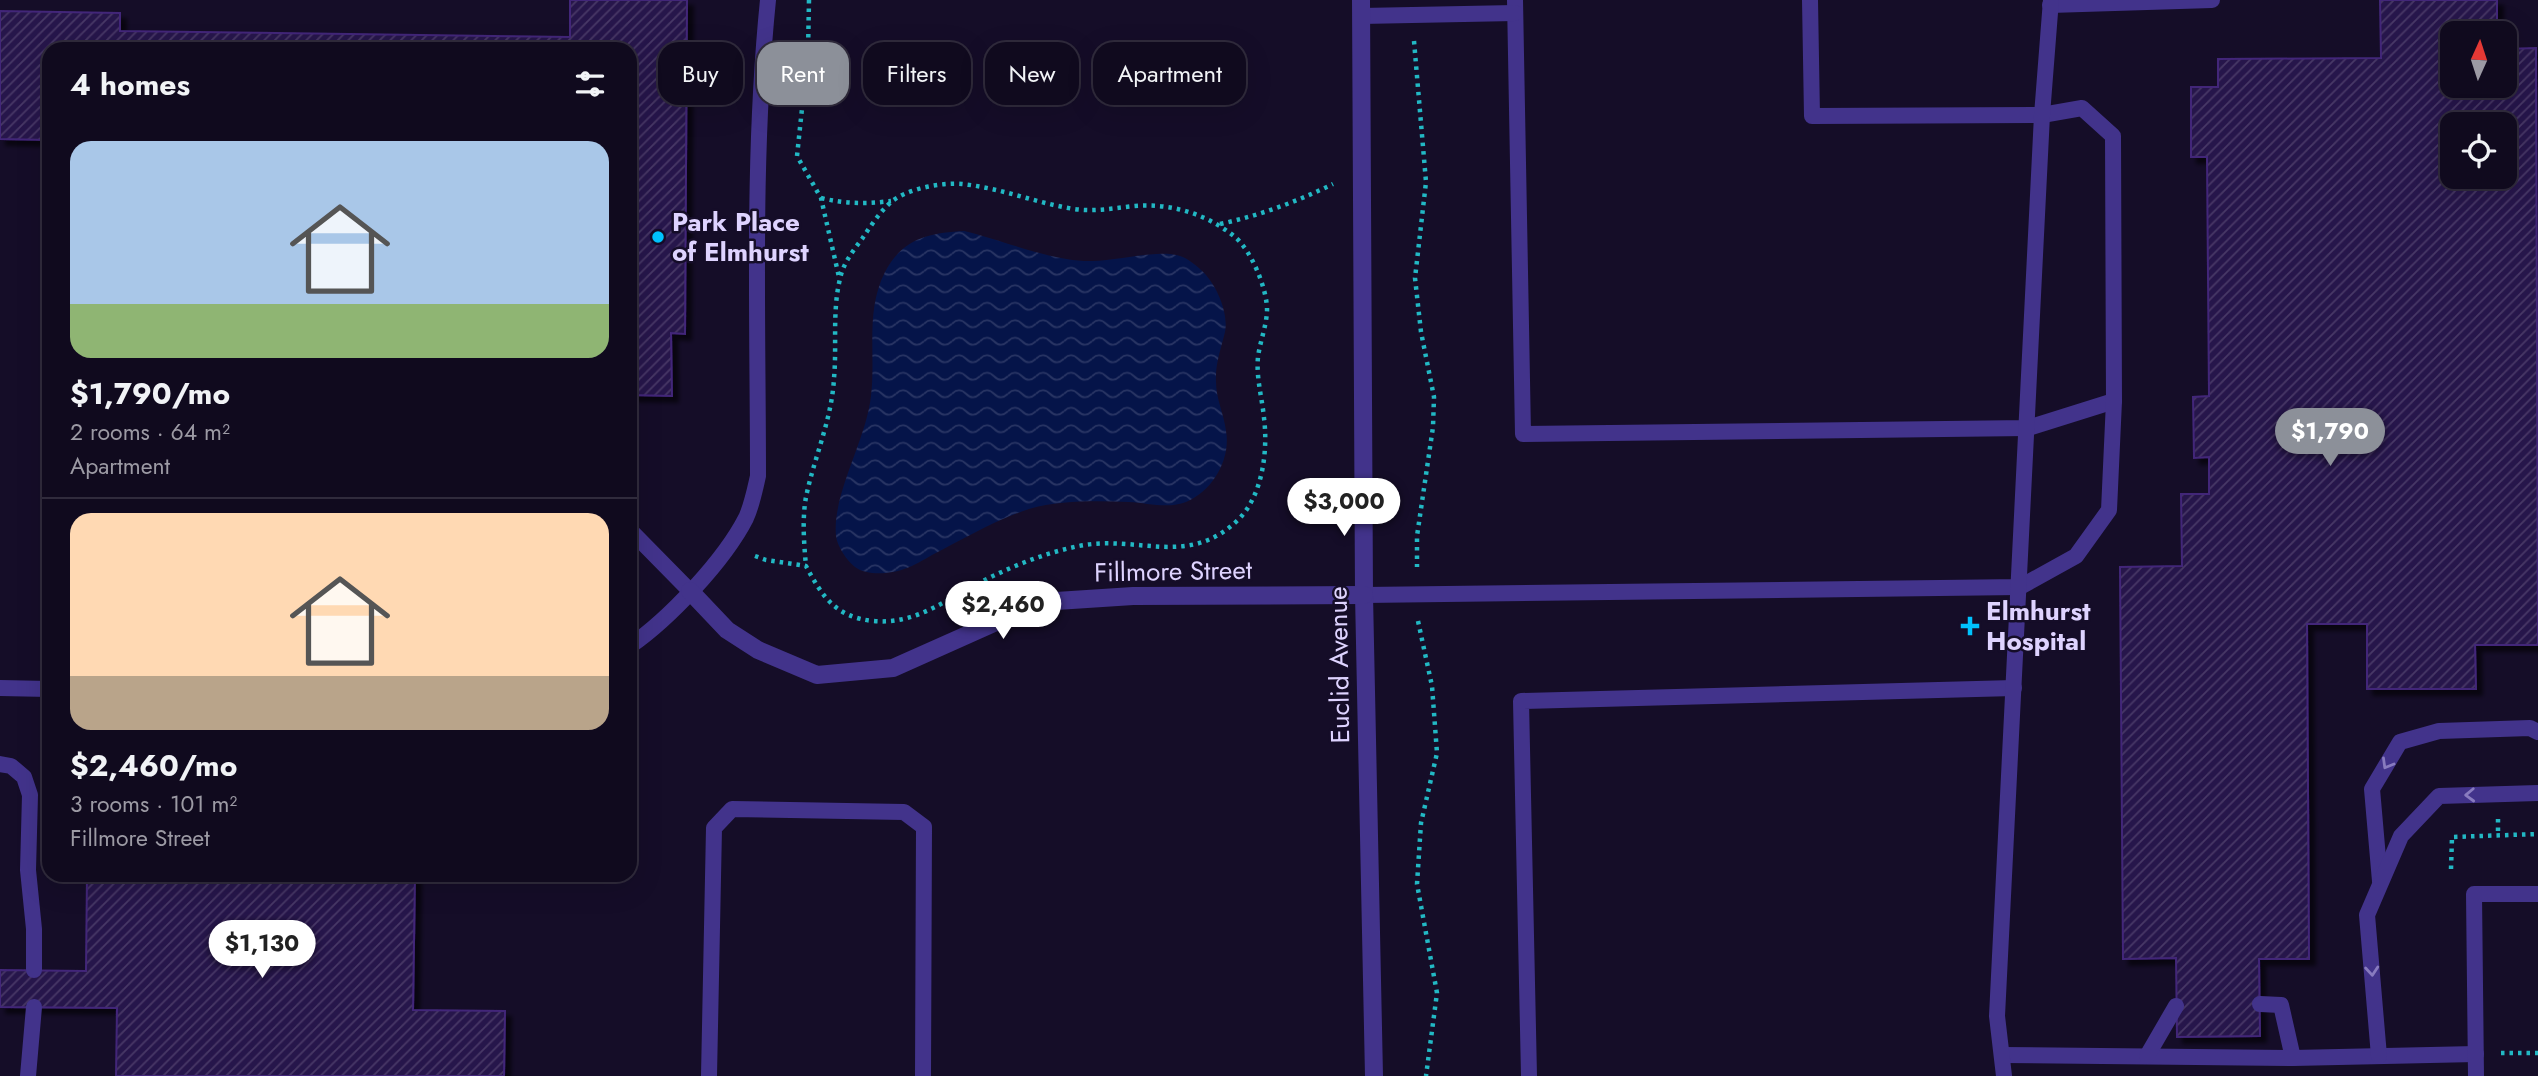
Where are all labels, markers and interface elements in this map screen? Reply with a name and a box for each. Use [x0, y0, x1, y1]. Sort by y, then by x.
north arrow [2440, 21, 2516, 98]
map controls [2440, 21, 2517, 189]
chip: Buy [658, 42, 743, 105]
chip: Rent [757, 42, 849, 105]
chip: Filters [863, 42, 971, 105]
chip: New [985, 42, 1079, 105]
chip: Apartment [1093, 42, 1246, 105]
text: 4 homes [70, 63, 190, 106]
icon: filters [571, 65, 609, 103]
button: locate [2440, 112, 2517, 189]
icon: home [277, 186, 403, 312]
place label: Park Place of Elmhurst [672, 203, 809, 271]
marker: Park Place of Elmhurst [650, 229, 666, 245]
text: $1,790/mo [70, 372, 230, 415]
pin: $1,790 [2273, 408, 2387, 468]
text: $1,790 [2291, 414, 2369, 448]
text: 2 rooms · 64 m² [70, 415, 230, 449]
text: Apartment [70, 449, 170, 483]
pin: $3,000 [1287, 478, 1401, 538]
text: $3,000 [1303, 484, 1385, 518]
street label: Fillmore Street [1094, 551, 1253, 591]
icon: home [277, 558, 403, 684]
pin: $2,460 [946, 582, 1060, 641]
street label: Euclid Avenue [1319, 586, 1359, 744]
text: $2,460 [961, 587, 1045, 621]
place label: Elmhurst Hospital [1986, 592, 2091, 660]
marker: Elmhurst Hospital [1960, 616, 1980, 636]
text: $2,460/mo [70, 744, 237, 787]
one-way arrow [2382, 756, 2395, 769]
text: 3 rooms · 101 m² [70, 787, 237, 821]
one-way arrow [2464, 788, 2475, 803]
text: Fillmore Street [70, 821, 210, 855]
pin: $1,130 [205, 920, 319, 980]
text: $1,130 [225, 926, 299, 960]
one-way arrow [2364, 966, 2379, 977]

